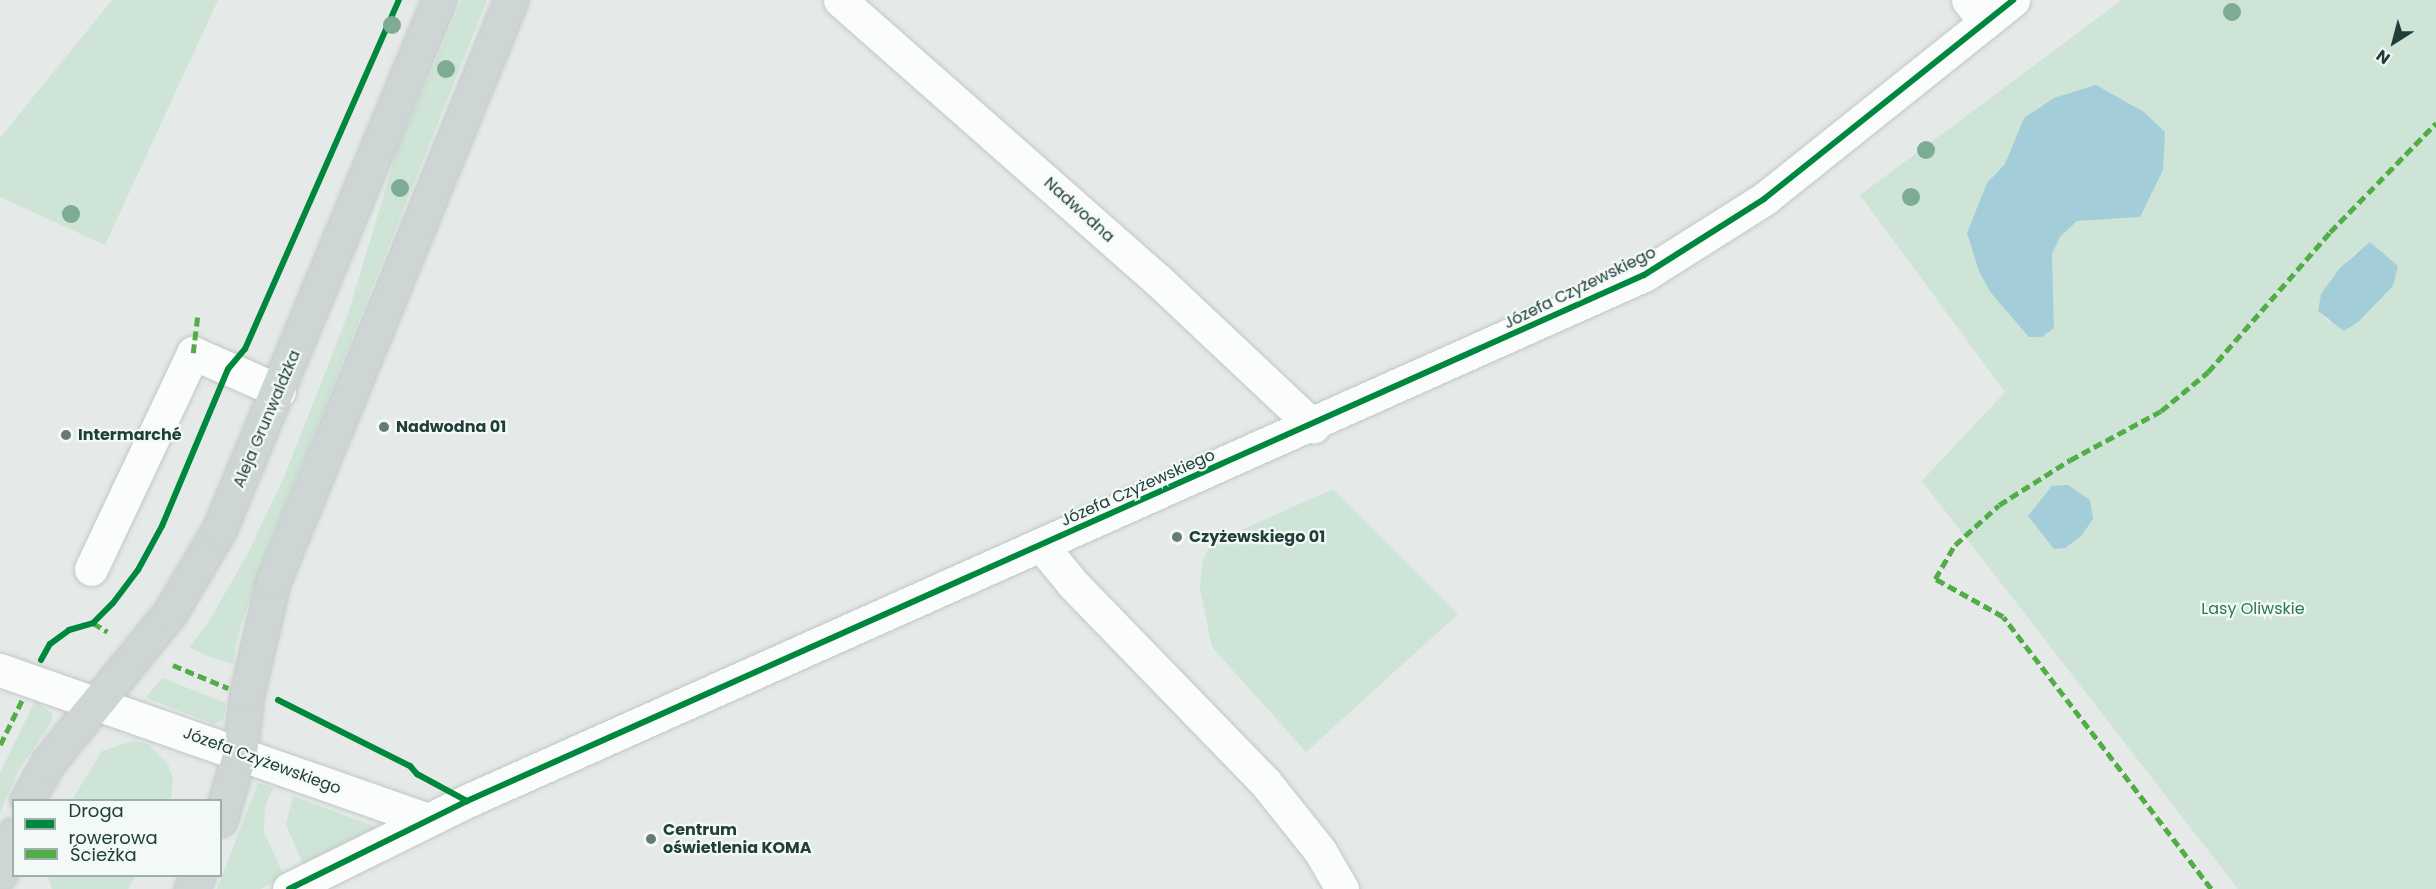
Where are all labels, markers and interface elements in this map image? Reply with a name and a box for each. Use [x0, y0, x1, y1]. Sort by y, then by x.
north arrow [2364, 12, 2424, 72]
text: N [2371, 44, 2395, 70]
street label: Nadwodna [1040, 173, 1118, 247]
street label: Józefa Czyżewskiego [1501, 243, 1659, 333]
street label: Aleja Grunwaldzka [229, 347, 305, 491]
place label: Nadwodna 01 [396, 417, 506, 437]
marker: Nadwodna 01 [377, 420, 391, 434]
place label: Intermarché [78, 425, 182, 445]
marker: Intermarché [59, 428, 73, 442]
street label: Józefa Czyżewskiego [1058, 445, 1218, 531]
place label: Czyżewskiego 01 [1189, 527, 1325, 547]
marker: Czyżewskiego 01 [1170, 530, 1184, 544]
park label: Lasy Oliwskie [2201, 599, 2305, 619]
street label: Józefa Czyżewskiego [180, 723, 344, 799]
text: Droga rowerowa [68, 798, 158, 850]
legend [12, 799, 222, 877]
place label: Centrum oświetlenia KOMA [663, 820, 812, 858]
marker: Centrum oświetlenia KOMA [644, 832, 658, 846]
text: Ścieżka [70, 842, 137, 867]

